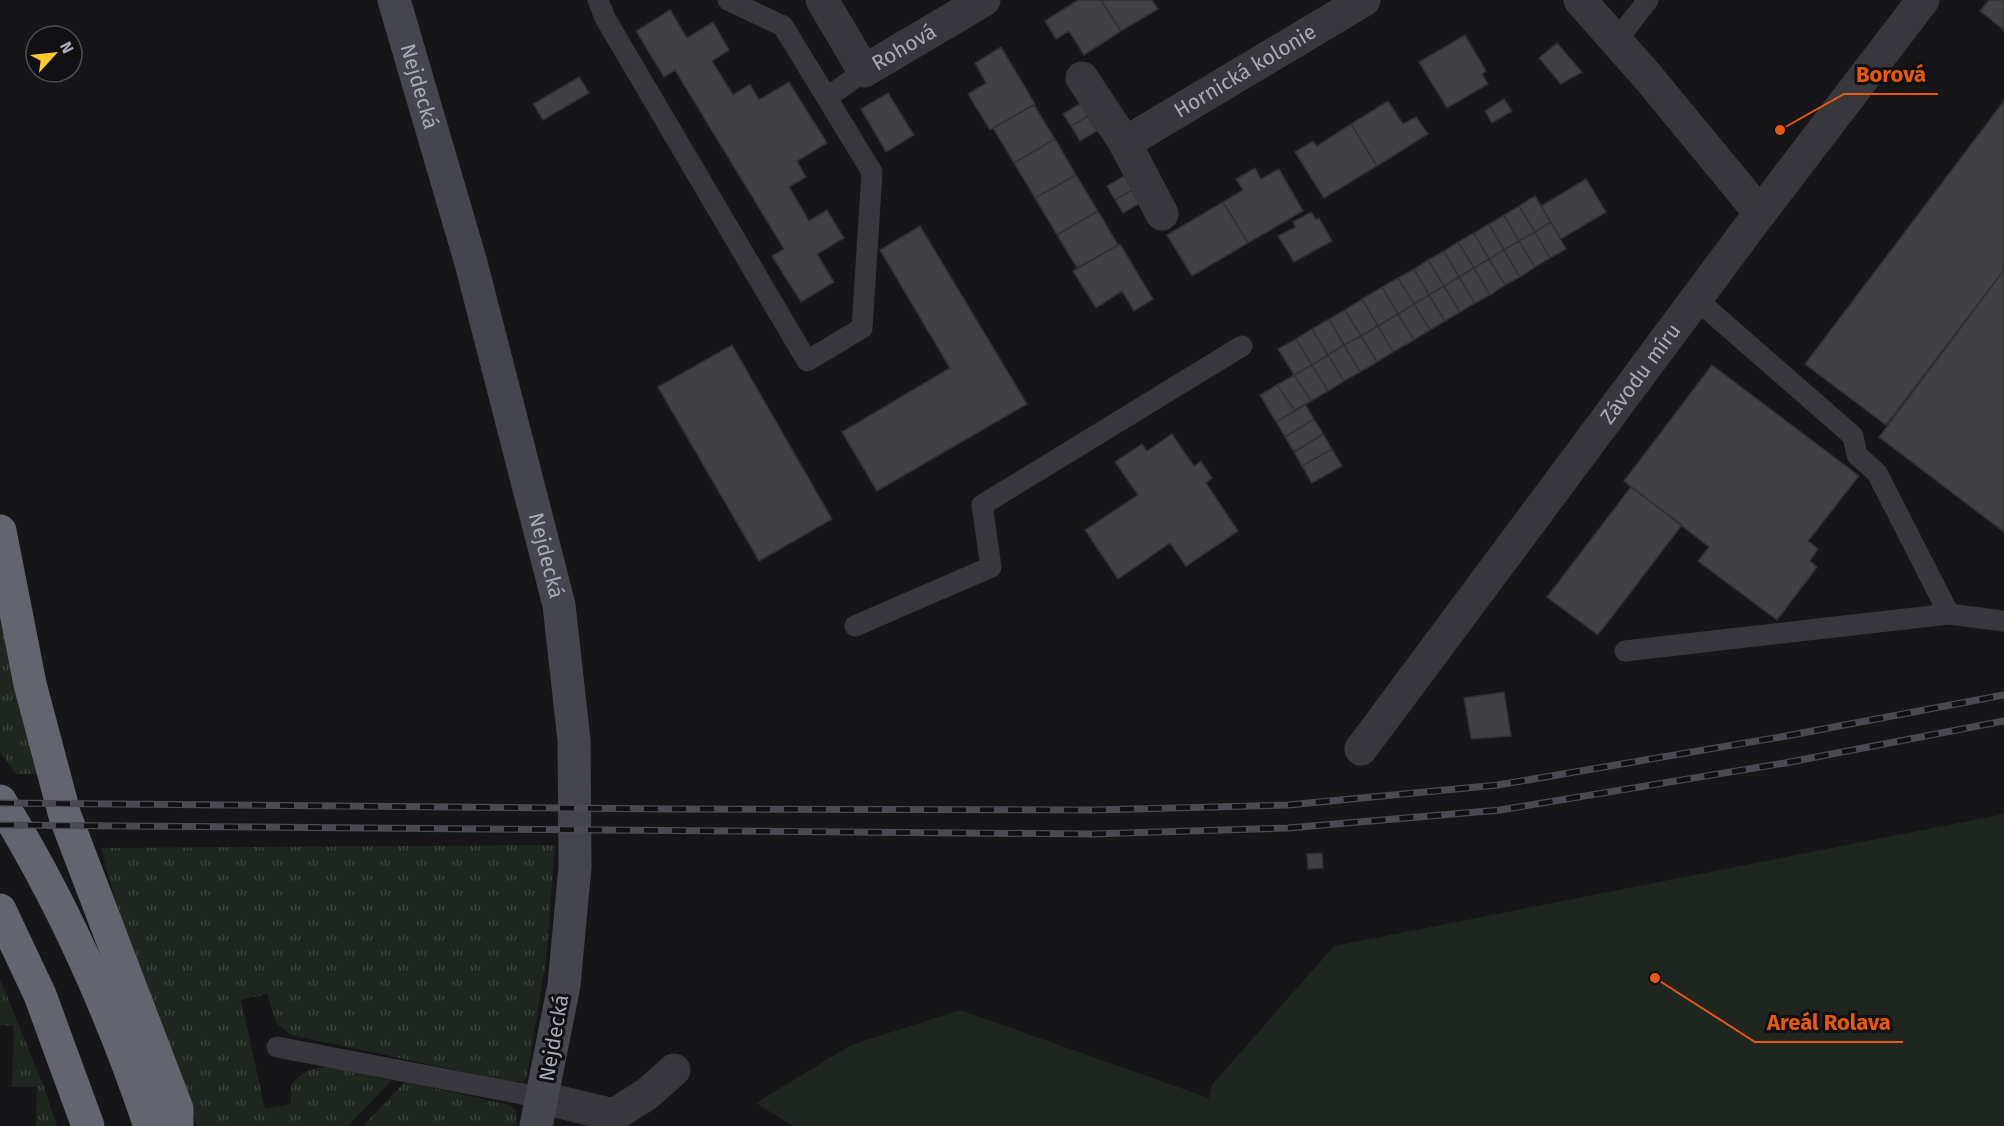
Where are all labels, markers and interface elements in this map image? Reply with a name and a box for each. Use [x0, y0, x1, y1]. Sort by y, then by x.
street label: Rohová [867, 18, 941, 76]
street label: Hornická kolonie [1169, 19, 1321, 124]
north arrow [24, 24, 84, 84]
text: N [56, 38, 78, 56]
street label: Nejdecká [395, 41, 444, 132]
callout: Borová [1844, 54, 1938, 94]
text: Borová [1856, 61, 1926, 88]
street label: Závodu míru [1595, 318, 1686, 429]
street label: Nejdecká [523, 510, 570, 601]
street label: Nejdecká [534, 993, 574, 1083]
callout: Areál Rolava [1755, 1002, 1903, 1042]
text: Areál Rolava [1766, 1009, 1891, 1036]

